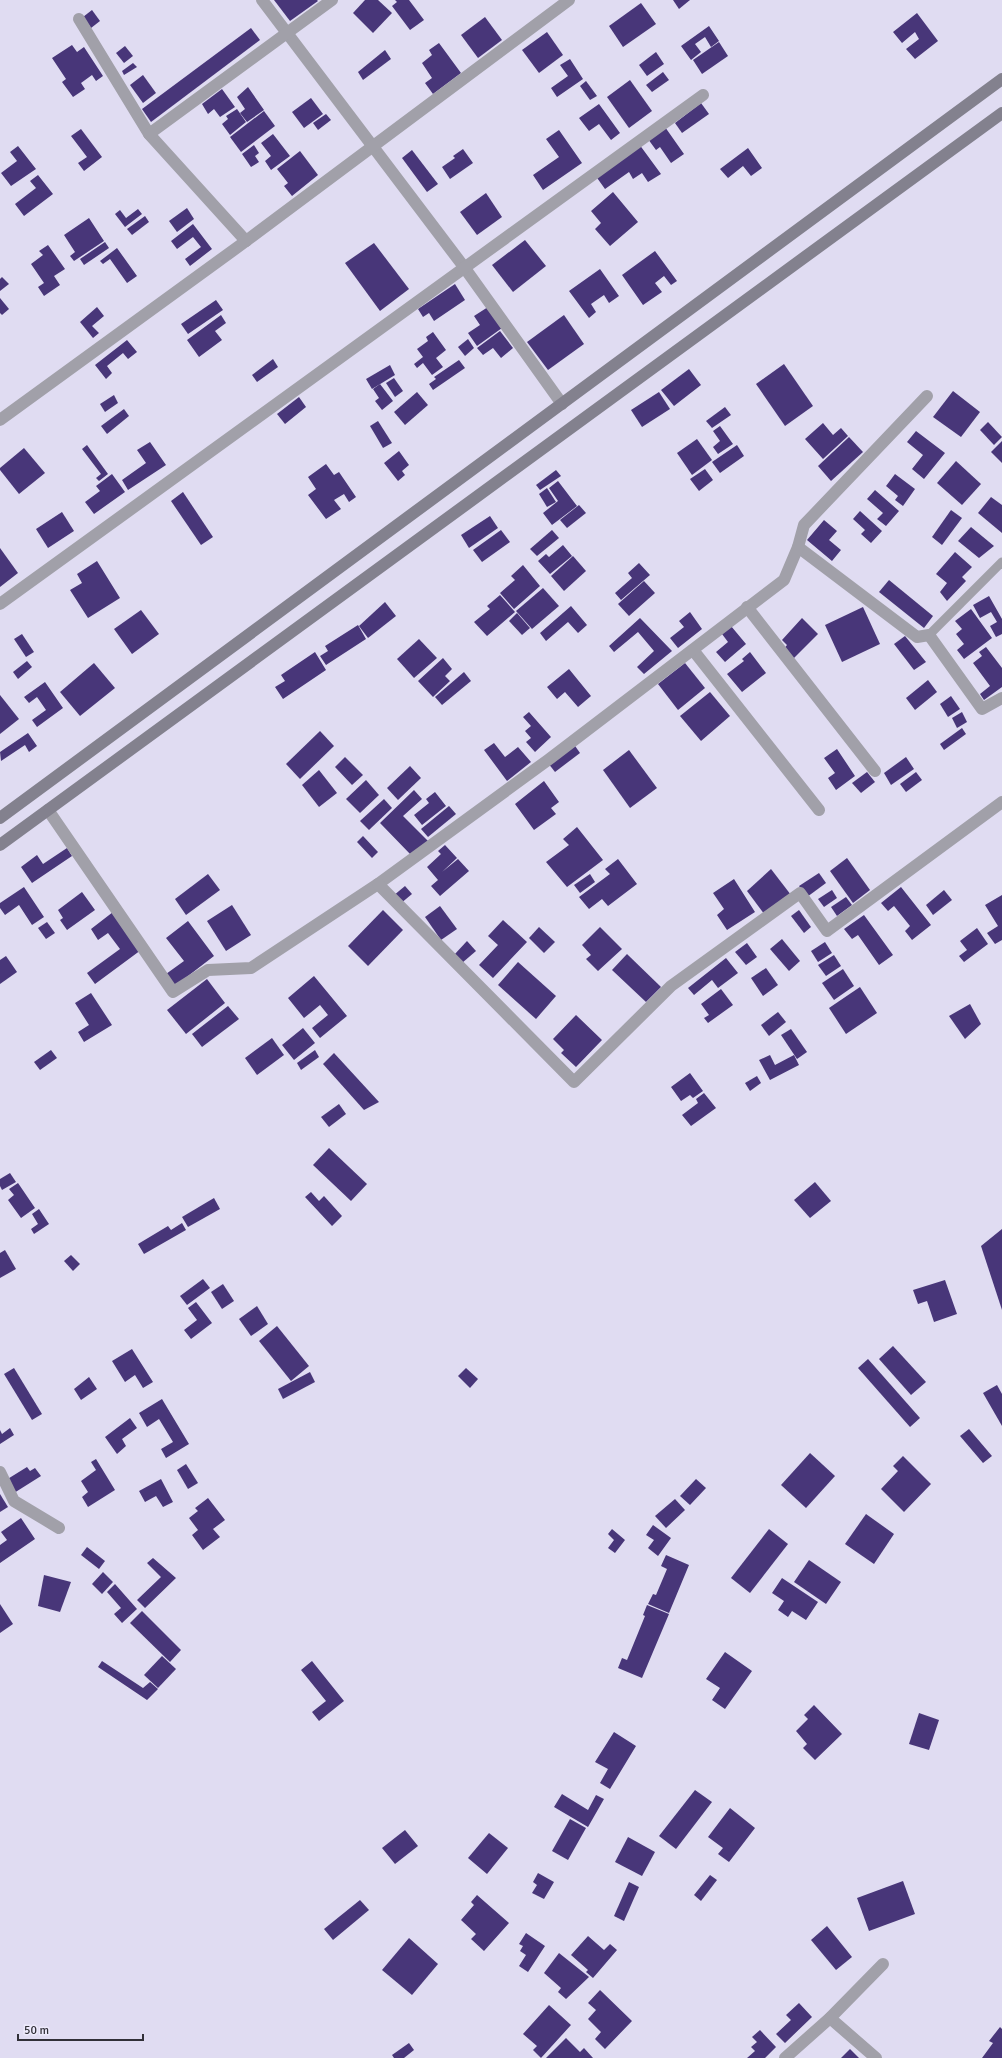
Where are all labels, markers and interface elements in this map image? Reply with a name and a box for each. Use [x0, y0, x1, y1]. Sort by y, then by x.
scale bar [18, 2016, 143, 2042]
text: 50 m [24, 2023, 49, 2038]

